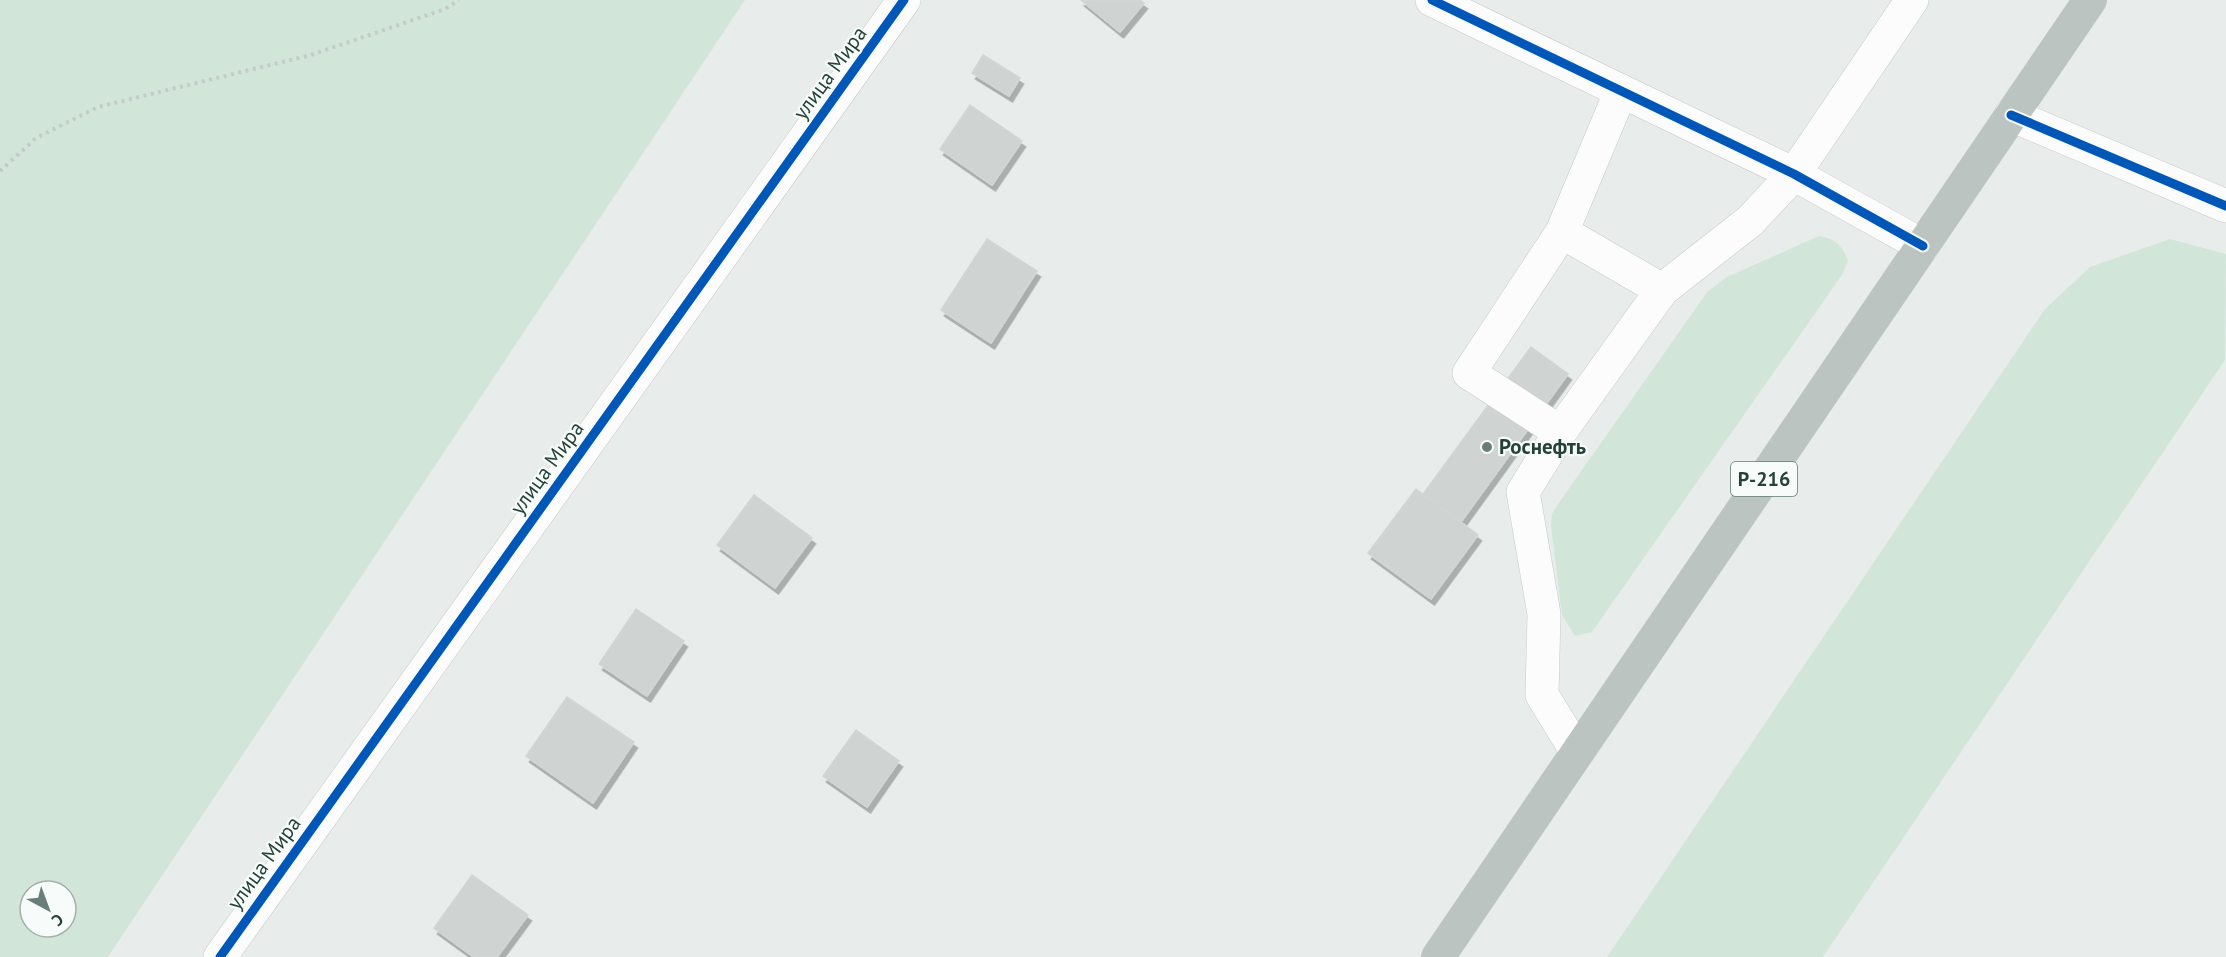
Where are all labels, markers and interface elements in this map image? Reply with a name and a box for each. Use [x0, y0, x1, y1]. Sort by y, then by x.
street label: улица Мира [787, 21, 873, 125]
street label: улица Мира [504, 416, 590, 520]
place label: Роснефть [1499, 433, 1586, 460]
marker: Роснефть [1480, 440, 1494, 454]
road number: Р-216 [1731, 462, 1797, 496]
street label: улица Мира [221, 811, 307, 915]
north arrow [18, 879, 78, 939]
text: С [48, 910, 68, 931]

